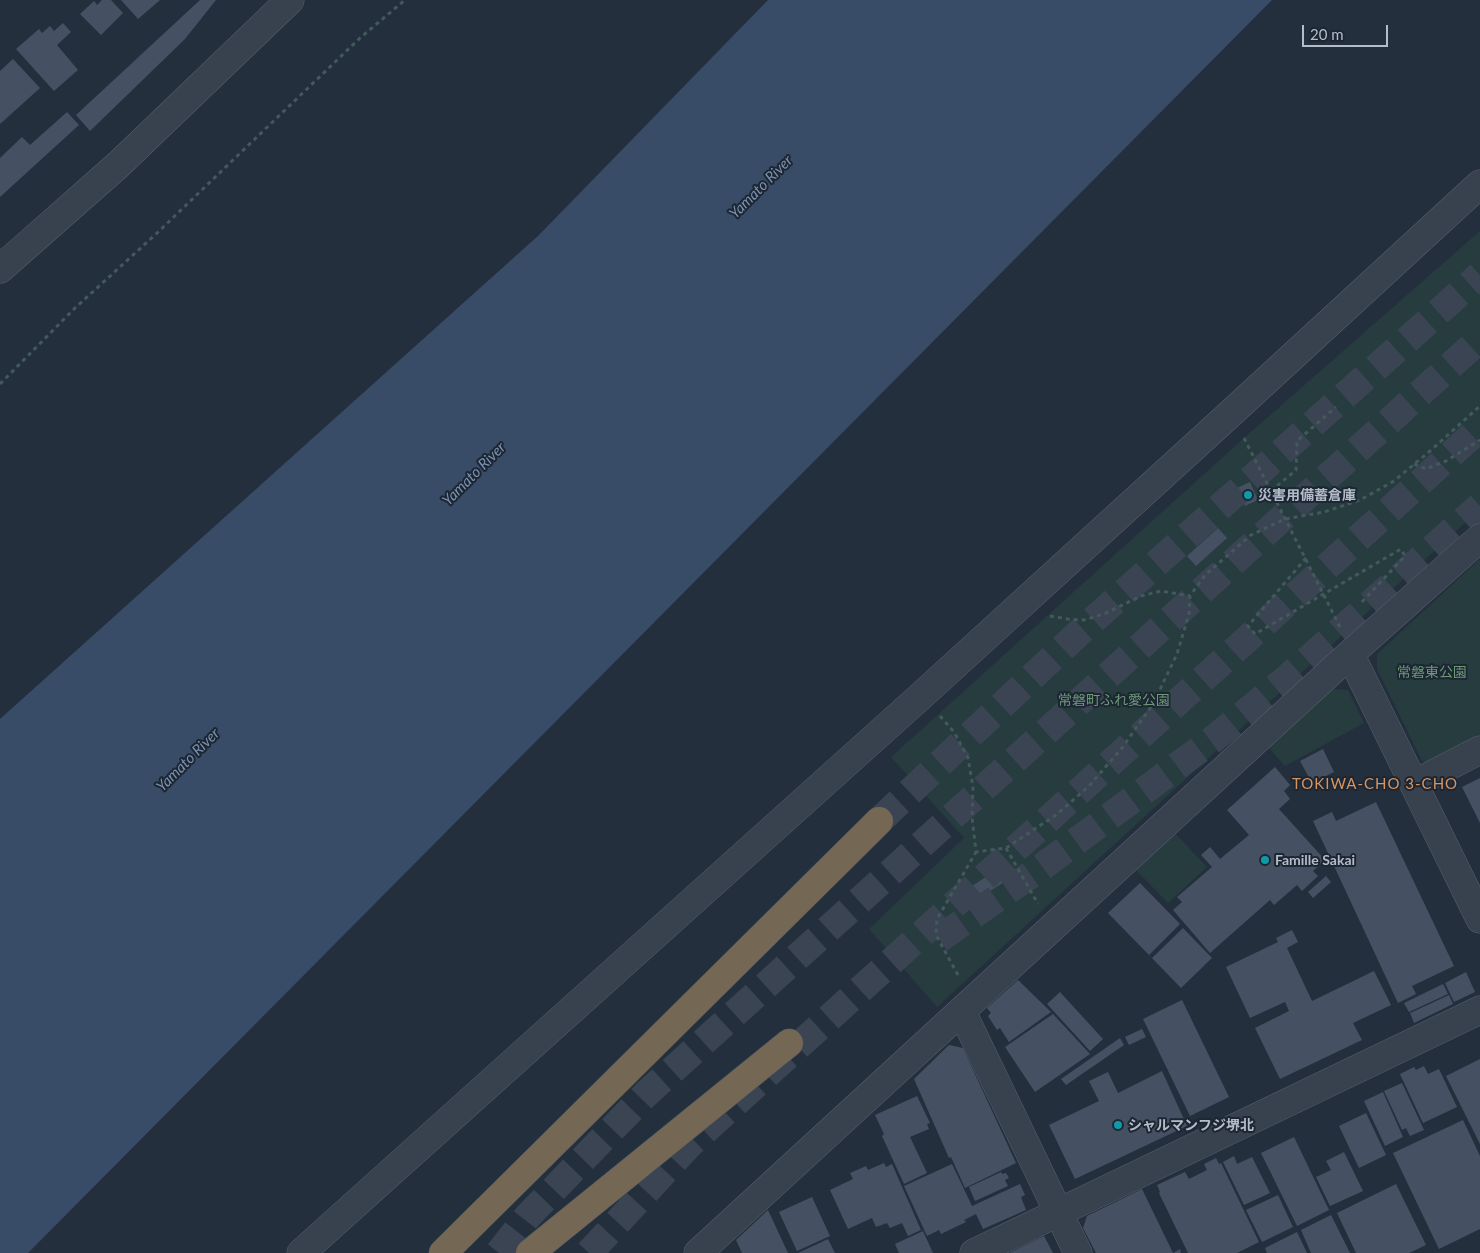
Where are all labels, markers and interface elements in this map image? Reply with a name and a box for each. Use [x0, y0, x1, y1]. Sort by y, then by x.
scale bar [1305, 15, 1391, 47]
text: 20 m [1310, 25, 1344, 43]
water label: Yamato River [726, 152, 796, 222]
water label: Yamato River [439, 439, 509, 509]
place label: 災害用備蓄倉庫 [1258, 487, 1356, 503]
marker: 災害用備蓄倉庫 [1242, 489, 1254, 501]
park label: 常磐東公園 [1397, 664, 1467, 680]
park label: 常磐町ふれ愛公園 [1058, 692, 1170, 708]
water label: Yamato River [153, 725, 223, 795]
district label: TOKIWA-CHO 3-CHO [1290, 775, 1460, 793]
place label: Famille Sakai [1275, 852, 1355, 868]
marker: Famille Sakai [1259, 854, 1271, 866]
place label: シャルマンフジ堺北 [1128, 1117, 1254, 1133]
marker: シャルマンフジ堺北 [1112, 1119, 1124, 1131]

